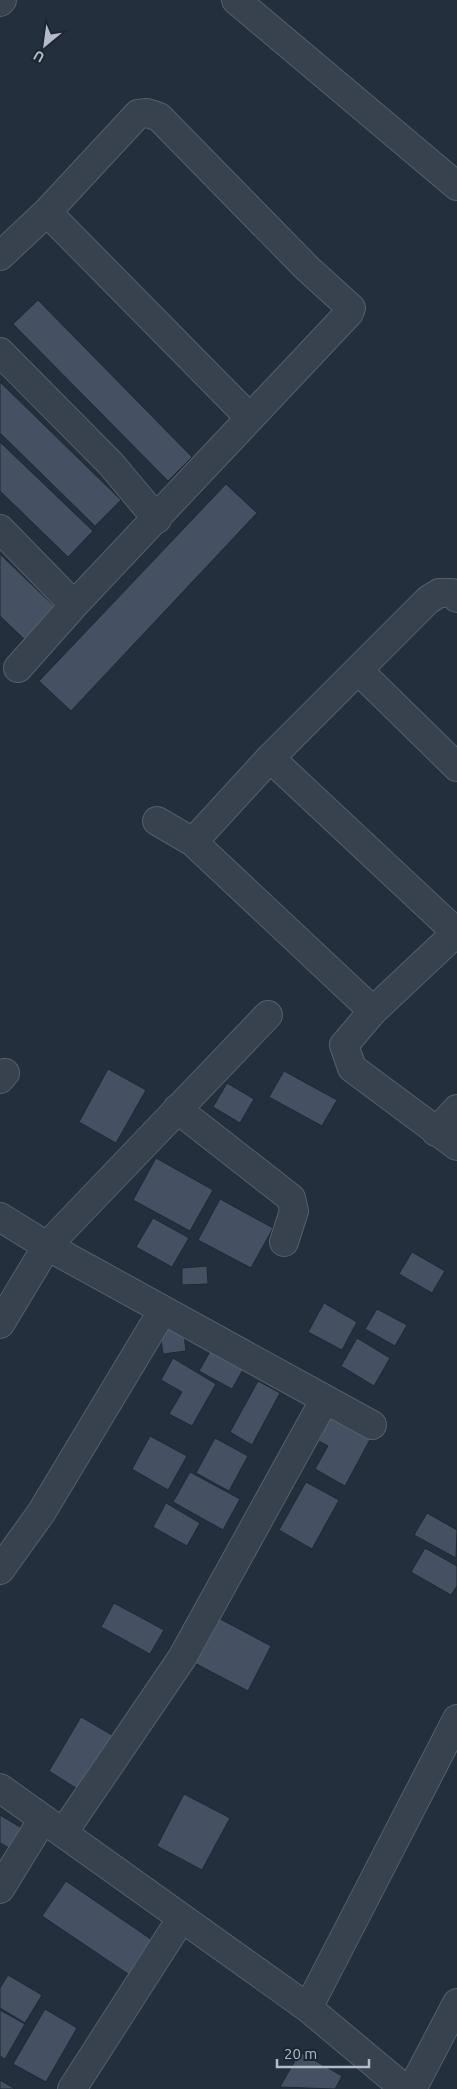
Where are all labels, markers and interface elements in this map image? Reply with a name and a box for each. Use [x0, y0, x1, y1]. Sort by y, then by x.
north arrow [20, 20, 70, 70]
text: U [31, 47, 47, 66]
scale bar [277, 2036, 370, 2068]
text: 20 m [284, 2045, 317, 2062]

